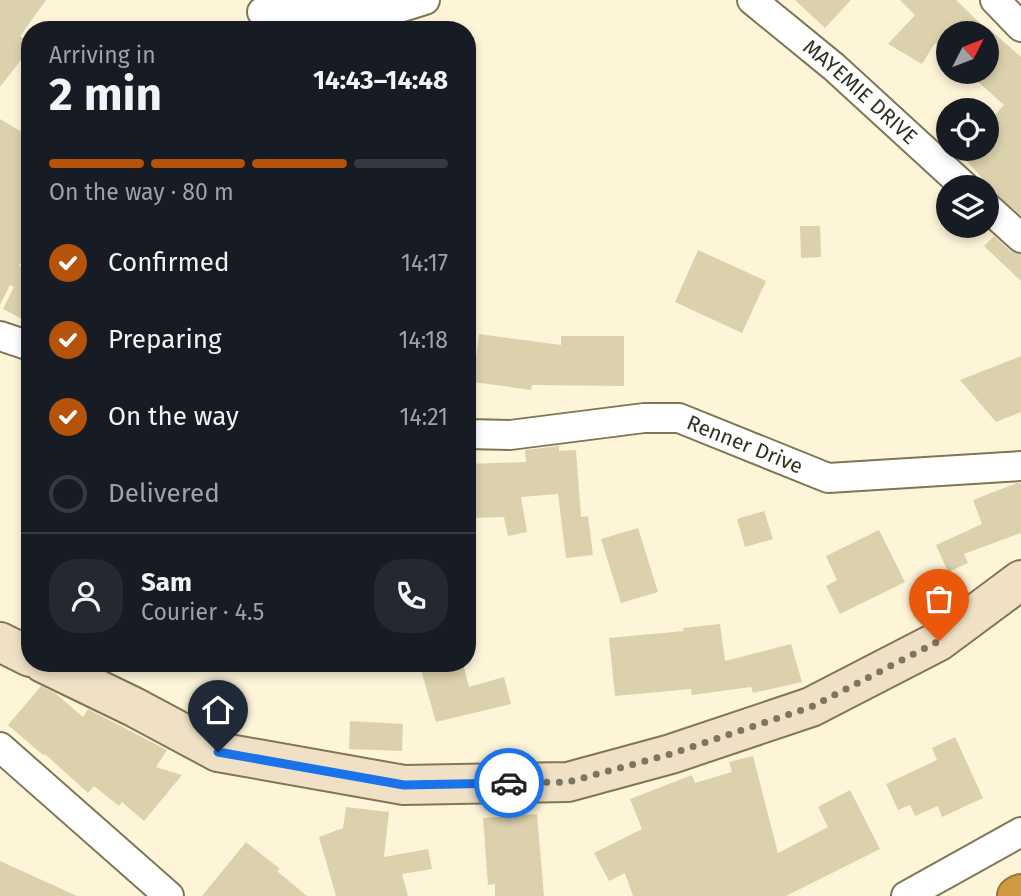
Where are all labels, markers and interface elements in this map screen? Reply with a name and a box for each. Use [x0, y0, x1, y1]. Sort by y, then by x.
north arrow [936, 21, 999, 84]
map controls [936, 21, 999, 238]
street label: MAYEMIE DRIVE [798, 34, 923, 150]
text: Arriving in [49, 41, 156, 69]
text: 14:43–14:48 [313, 65, 448, 96]
text: 2 min [49, 67, 162, 122]
button: locate [936, 98, 999, 161]
button: layers [936, 175, 999, 238]
text: On the way · 80 m [49, 178, 234, 206]
icon: check [49, 244, 87, 282]
text: Confirmed [108, 247, 229, 278]
text: 14:17 [401, 249, 448, 277]
icon: check [49, 321, 87, 359]
text: Preparing [108, 324, 221, 355]
text: 14:18 [399, 326, 448, 354]
icon: check [49, 398, 87, 436]
text: On the way [108, 401, 239, 432]
text: 14:21 [400, 403, 448, 431]
street label: Renner Drive [683, 409, 807, 480]
text: Delivered [108, 478, 220, 509]
button: person [49, 559, 123, 633]
button: phone [374, 559, 448, 633]
text: Sam [141, 567, 192, 598]
pin [909, 569, 969, 641]
icon: bag [920, 580, 958, 618]
text: Courier · 4.5 [141, 598, 264, 626]
pin [188, 680, 248, 752]
icon: home [199, 691, 237, 729]
courier [474, 748, 544, 818]
icon: car [490, 764, 528, 802]

